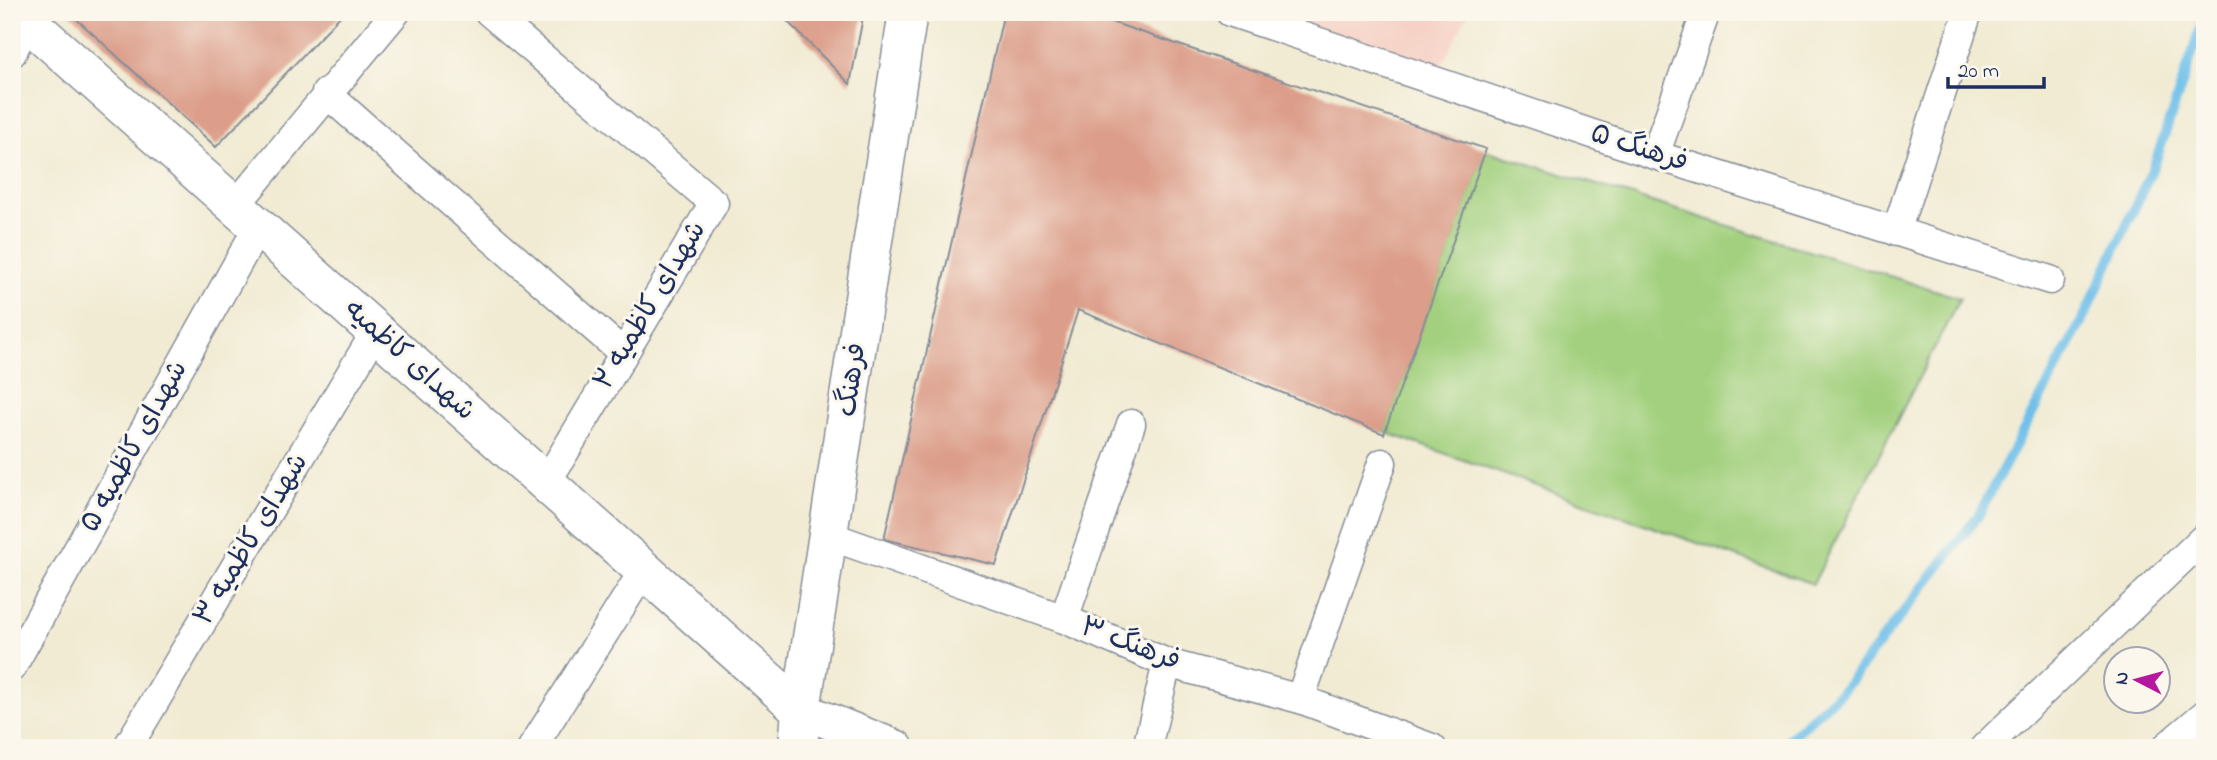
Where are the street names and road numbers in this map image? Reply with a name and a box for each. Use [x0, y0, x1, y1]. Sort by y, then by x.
street label: فرهنگ ۵ [1585, 114, 1693, 184]
street label: شهدای کاظمیه ۲ [584, 214, 718, 398]
street label: شهدای کاظمیه [334, 291, 484, 431]
street label: فرهنگ [828, 340, 878, 420]
street label: شهدای کاظمیه ۵ [71, 353, 199, 541]
street label: شهدای کاظمیه ۳ [184, 446, 320, 634]
street label: فرهنگ ۳ [1074, 607, 1186, 683]

